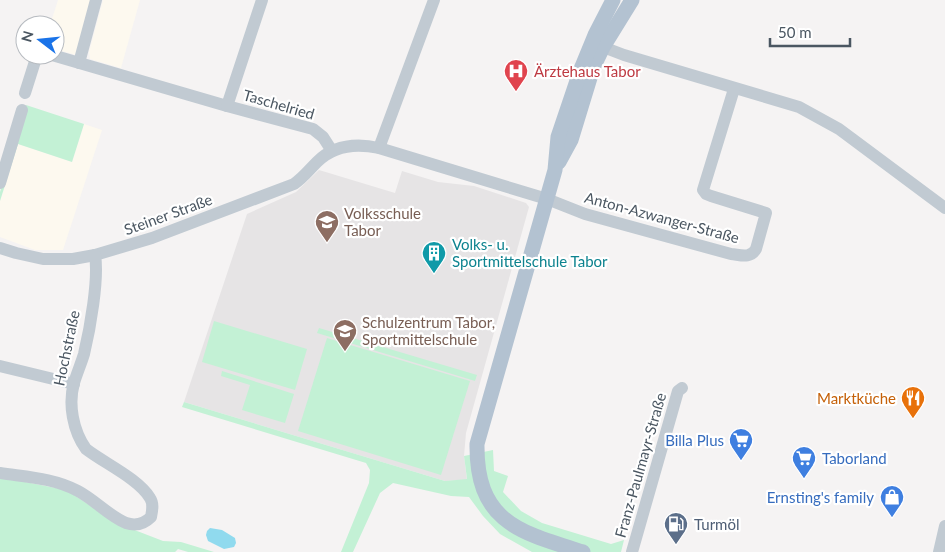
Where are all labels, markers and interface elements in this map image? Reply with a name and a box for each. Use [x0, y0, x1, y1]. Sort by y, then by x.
north arrow [15, 15, 65, 65]
scale bar [770, 15, 850, 47]
text: 50 m [778, 23, 812, 41]
text: N [17, 29, 37, 44]
hospital icon: Ärztehaus Tabor [503, 58, 529, 92]
place label: Ärztehaus Tabor [534, 62, 641, 80]
street label: Taschelried [241, 85, 317, 123]
street label: Anton-Azwanger-Straße [583, 188, 741, 246]
street label: Steiner Straße [121, 190, 215, 238]
place label: Volksschule Tabor [344, 204, 421, 239]
school or university icon: Volksschule Tabor [314, 209, 340, 243]
place label: Volks- u. Sportmittelschule Tabor [452, 235, 608, 270]
building icon: Volks- u. Sportmittelschule Tabor [421, 240, 447, 274]
street label: Hochstraße [49, 309, 83, 387]
place label: Schulzentrum Tabor, Sportmittelschule [362, 313, 495, 348]
school or university icon: Schulzentrum Tabor, Sportmittelschule [332, 318, 358, 352]
restaurant icon: Marktküche [900, 385, 926, 419]
place label: Marktküche [817, 389, 896, 407]
street label: Franz-Paulmayr-Straße [611, 390, 669, 540]
supermarket icon: Billa Plus [728, 427, 754, 461]
place label: Billa Plus [665, 431, 724, 449]
supermarket icon: Taborland [791, 445, 817, 479]
place label: Taborland [822, 449, 887, 467]
shop icon: Ernsting's family [879, 484, 905, 518]
place label: Ernsting's family [767, 488, 874, 506]
fuel station icon: Turmöl [663, 511, 689, 545]
place label: Turmöl [694, 515, 740, 533]

